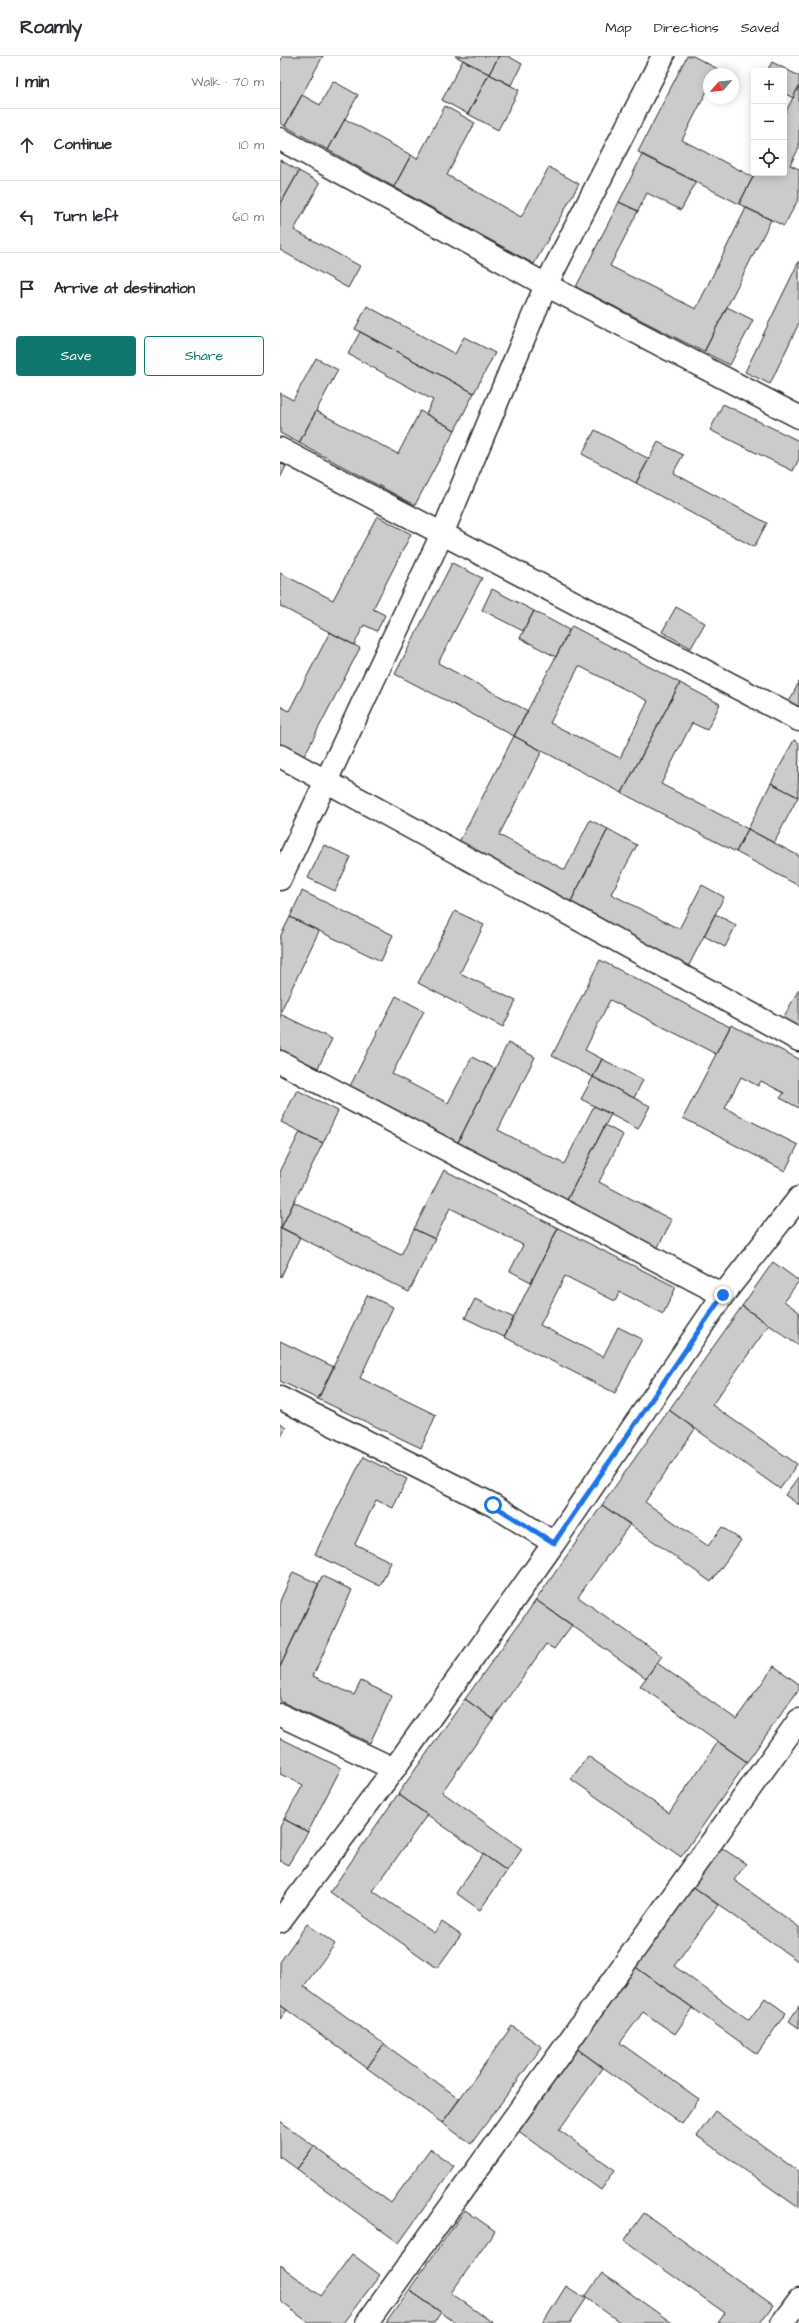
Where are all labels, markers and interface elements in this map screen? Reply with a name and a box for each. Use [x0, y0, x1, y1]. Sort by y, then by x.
text: Roamly [20, 14, 82, 41]
text: Map [605, 18, 632, 38]
text: Directions [654, 18, 719, 38]
text: Saved [741, 18, 779, 38]
north arrow [703, 68, 739, 104]
map controls [751, 68, 787, 176]
button: + [751, 68, 787, 104]
text: 1 min [16, 70, 49, 94]
text: Walk · 70 m [191, 73, 264, 91]
button: − [751, 104, 787, 140]
icon: ahead [16, 134, 38, 156]
text: Continue [54, 134, 112, 155]
text: 10 m [239, 136, 264, 154]
button: locate [751, 140, 787, 176]
icon: left [16, 206, 38, 228]
text: Turn left [54, 206, 118, 227]
text: 60 m [232, 208, 264, 226]
icon: arrive [16, 278, 38, 300]
text: Arrive at destination [54, 278, 195, 299]
button: Save [16, 336, 136, 376]
button: Share [144, 336, 264, 376]
route end [714, 1286, 732, 1304]
route start [484, 1496, 502, 1514]

